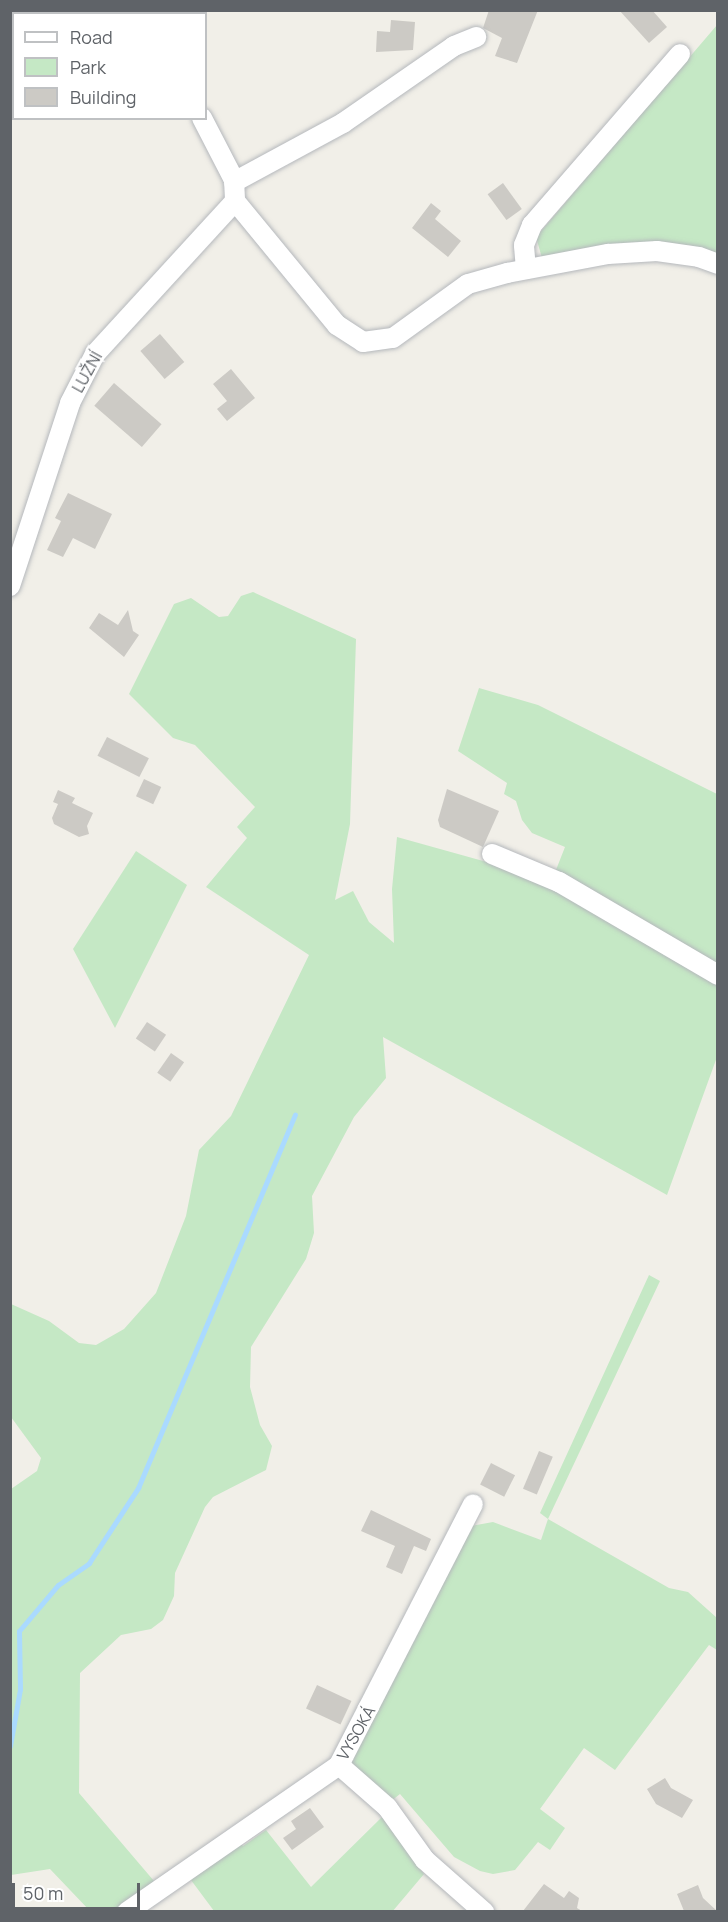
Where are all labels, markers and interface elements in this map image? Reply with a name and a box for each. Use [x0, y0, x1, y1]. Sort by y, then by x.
legend [12, 12, 207, 120]
text: Road [70, 25, 113, 49]
text: Park [70, 55, 106, 79]
text: Building [70, 85, 136, 109]
street label: LUŽNÍ [68, 348, 106, 396]
street label: VYSOKÁ [333, 1703, 379, 1763]
scale bar [15, 1871, 142, 1909]
text: 50 m [23, 1881, 63, 1905]

